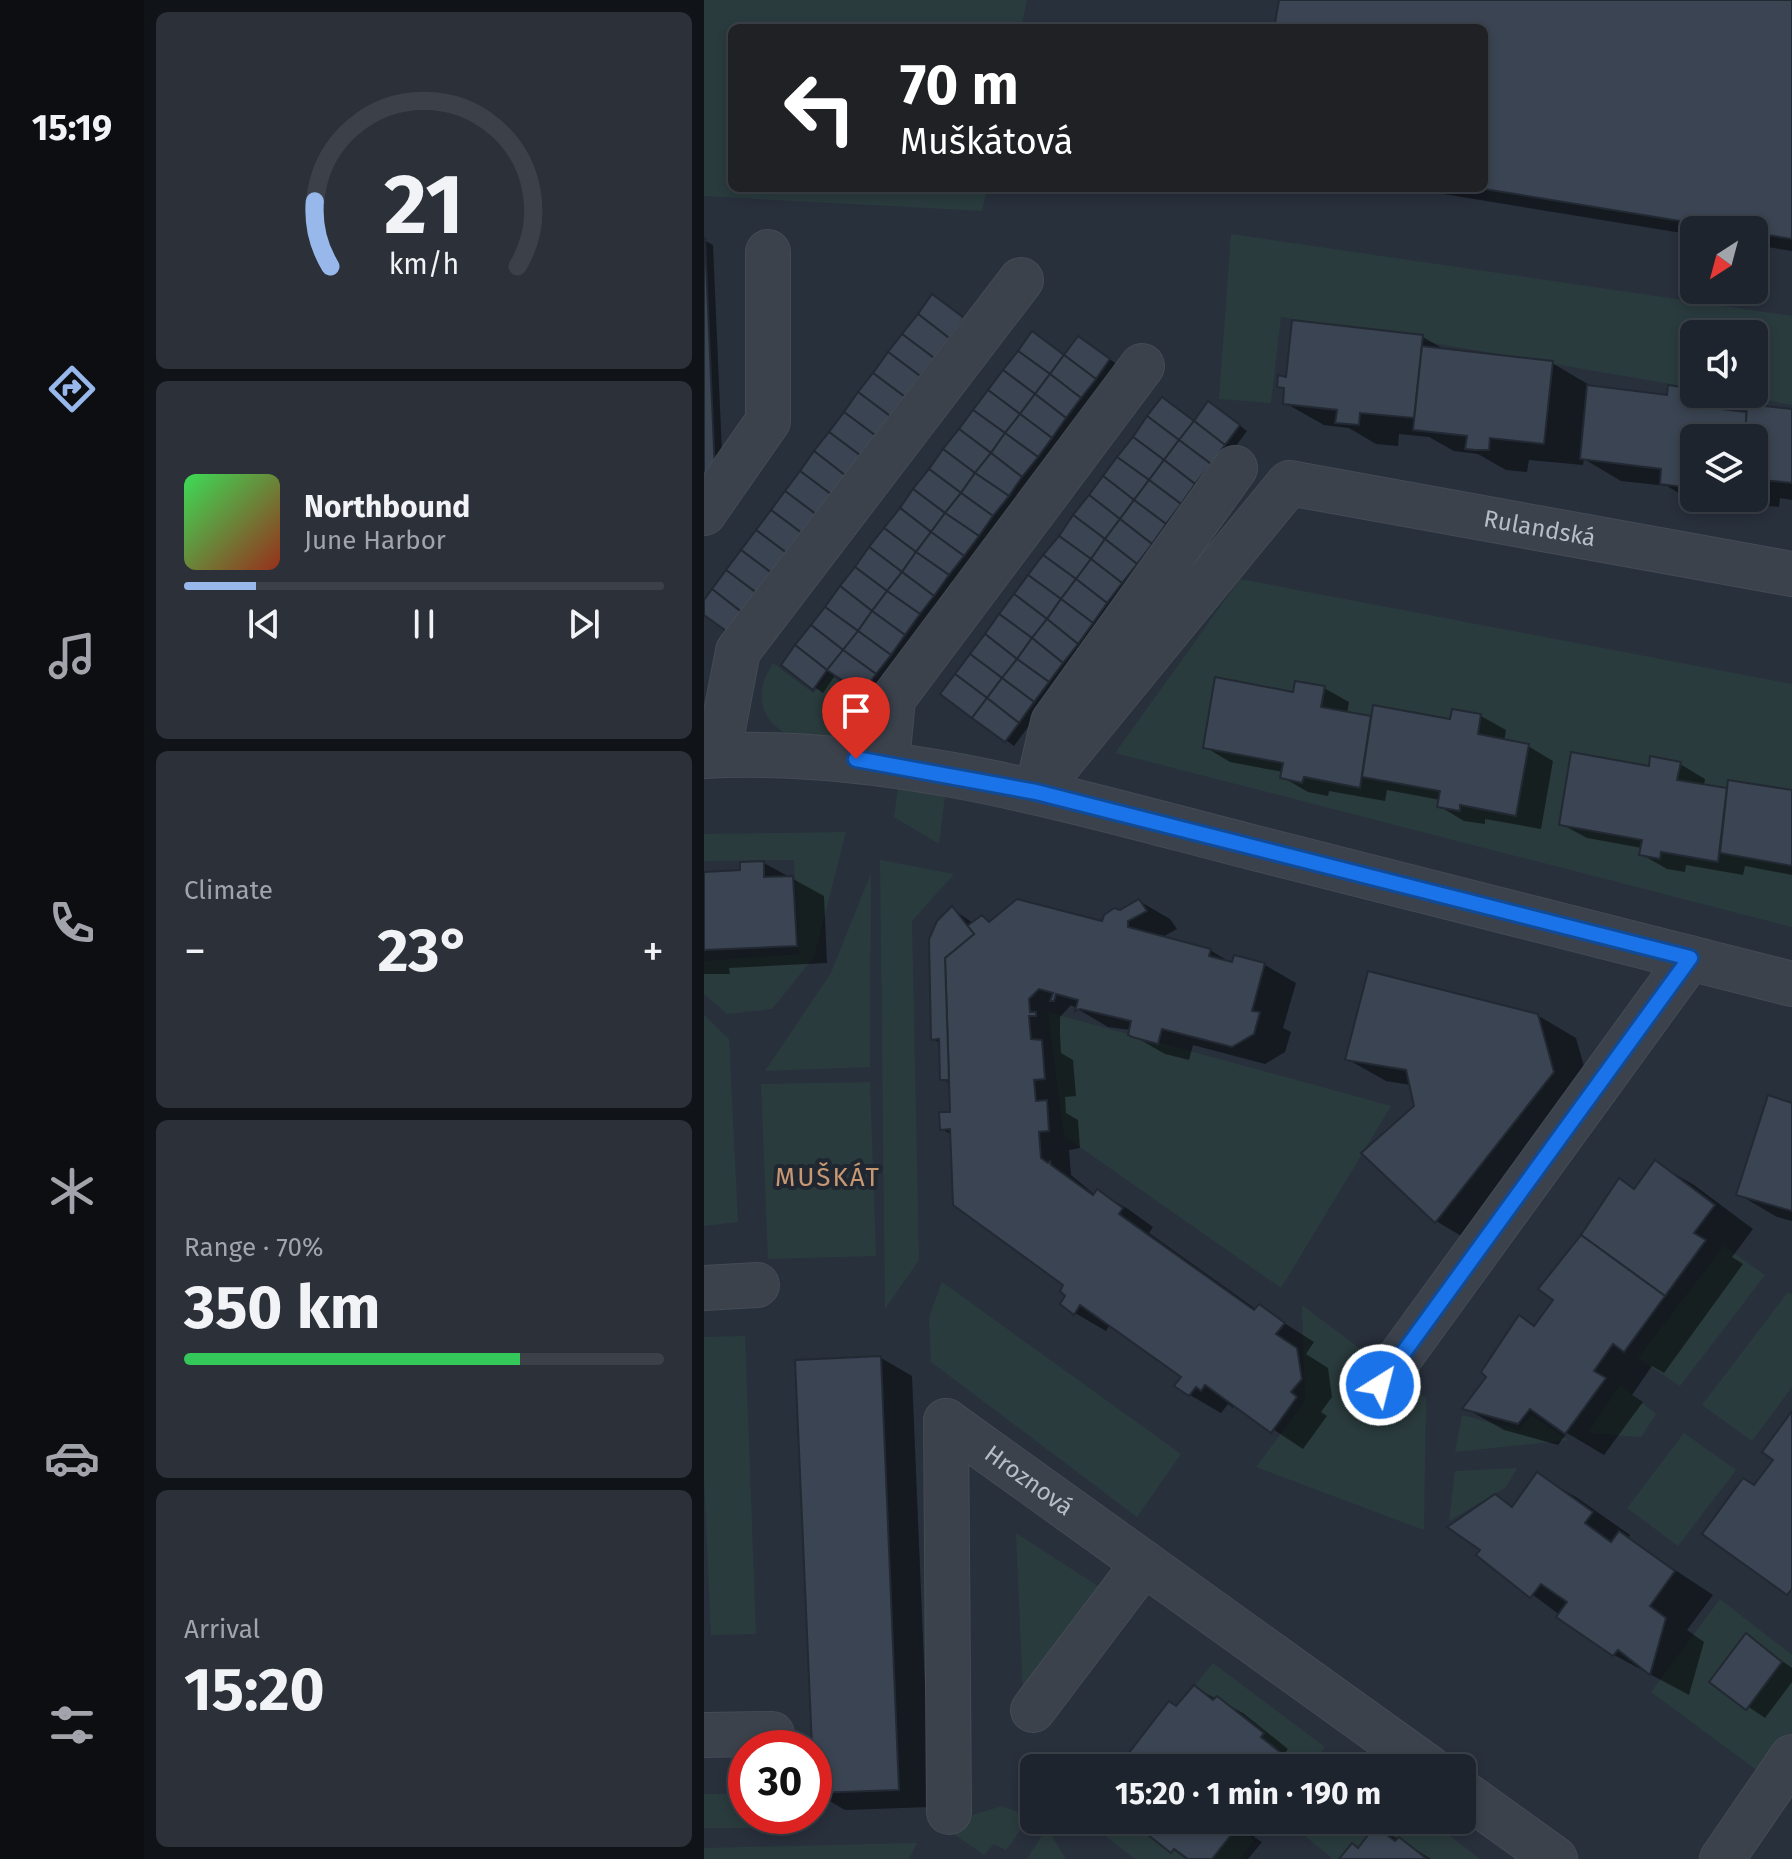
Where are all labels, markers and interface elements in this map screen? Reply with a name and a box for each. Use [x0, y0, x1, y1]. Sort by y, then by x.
text: 70 m [900, 52, 1019, 119]
icon: left [768, 56, 872, 160]
text: 15:19 [32, 106, 112, 150]
text: Muškátová [900, 120, 1073, 164]
text: 21 [384, 154, 464, 254]
north arrow [1680, 216, 1768, 304]
map controls [1680, 216, 1768, 512]
text: km/h [389, 247, 459, 282]
button: sound [1680, 320, 1768, 408]
icon: directions [44, 361, 100, 417]
button: layers [1680, 424, 1768, 512]
text: Northbound [304, 489, 470, 525]
street label: Rulandská [1481, 504, 1598, 552]
text: June Harbor [304, 525, 446, 556]
icon: previous [242, 602, 286, 646]
icon: pause [402, 602, 446, 646]
icon: next [562, 602, 606, 646]
icon: music [44, 628, 100, 684]
pin [822, 677, 890, 759]
icon: arrive [834, 689, 878, 733]
text: Climate [184, 875, 273, 906]
icon: phone [44, 895, 100, 951]
text: 23° [377, 915, 471, 987]
text: − [184, 925, 206, 978]
text: + [642, 925, 664, 978]
district label: MUŠKÁT [775, 1161, 881, 1193]
icon: climate [44, 1163, 100, 1219]
text: Range · 70% [184, 1232, 323, 1263]
text: 350 km [184, 1272, 381, 1344]
position arrow [1338, 1343, 1422, 1427]
icon: car [44, 1430, 100, 1486]
street label: Hroznová [979, 1439, 1078, 1522]
text: Arrival [184, 1614, 260, 1645]
text: 15:20 [184, 1654, 325, 1726]
icon: filters [44, 1697, 100, 1753]
speed limit sign: 30 [728, 1730, 832, 1834]
text: 15:20 · 1 min · 190 m [1115, 1776, 1381, 1812]

